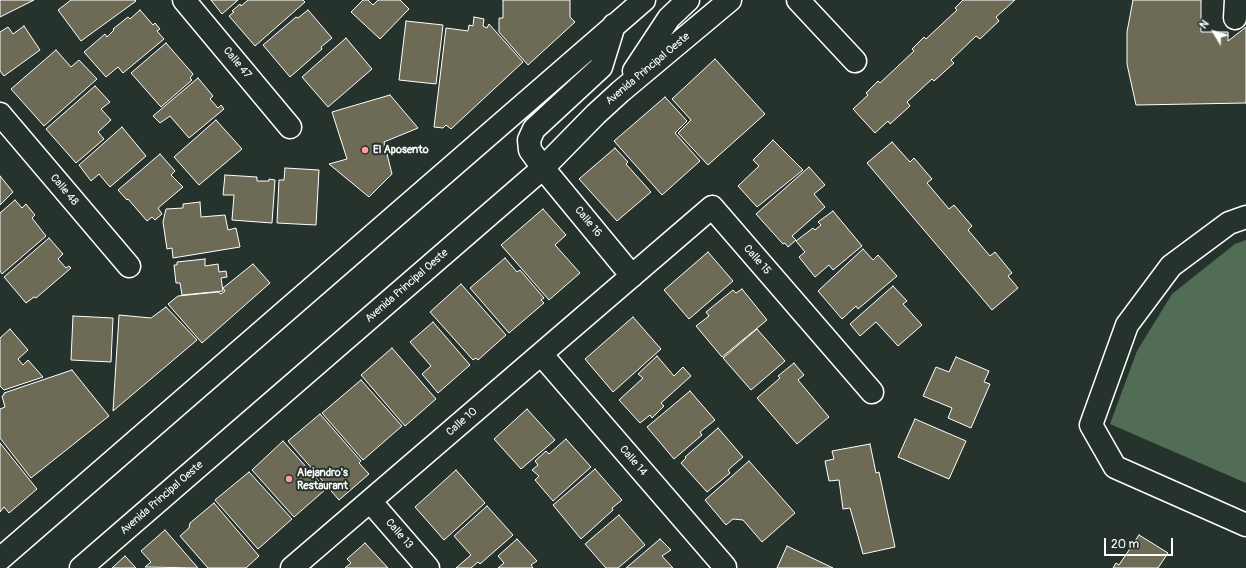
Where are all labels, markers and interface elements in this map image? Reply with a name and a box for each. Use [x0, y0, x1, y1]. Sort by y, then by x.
north arrow [1194, 12, 1234, 52]
text: N [1197, 17, 1212, 31]
street label: Avenida Principal Oeste [603, 30, 693, 108]
street label: Calle 47 [220, 45, 254, 81]
place label: El Aposento [373, 143, 429, 157]
marker: El Aposento [360, 145, 370, 155]
street label: Calle 48 [47, 172, 81, 208]
street label: Calle 16 [571, 204, 605, 240]
street label: Calle 15 [740, 242, 774, 278]
street label: Avenida Principal Oeste [363, 246, 451, 326]
street label: Calle 10 [444, 405, 480, 439]
street label: Calle 14 [616, 443, 650, 479]
street label: Avenida Principal Oeste [118, 458, 206, 538]
place label: Alejandro's Restaurant [297, 466, 348, 492]
marker: Alejandro's Restaurant [284, 474, 294, 484]
street label: Calle 13 [382, 516, 416, 552]
scale bar [1106, 530, 1175, 556]
text: 20 m [1111, 537, 1139, 552]

